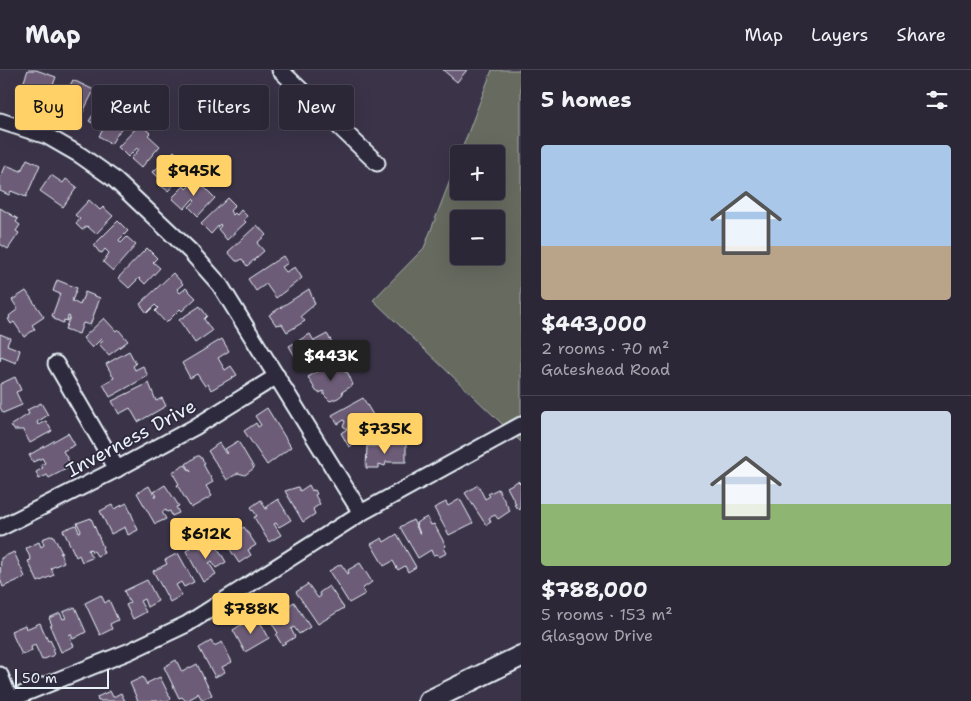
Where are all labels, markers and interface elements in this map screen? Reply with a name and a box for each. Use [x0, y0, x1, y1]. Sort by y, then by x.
text: Map [25, 19, 81, 51]
text: Map [745, 23, 783, 47]
text: Layers [811, 23, 868, 47]
text: Share [896, 23, 946, 47]
chip: Buy [15, 85, 82, 130]
chip: Rent [92, 85, 169, 130]
chip: Filters [179, 85, 269, 130]
chip: New [279, 85, 354, 130]
text: 5 homes [541, 86, 632, 114]
icon: filters [923, 86, 951, 114]
map controls [450, 145, 505, 265]
button: + [450, 145, 505, 200]
pin: $945K [159, 154, 229, 197]
text: $945K [167, 160, 221, 181]
icon: home [701, 178, 791, 268]
button: − [450, 210, 505, 265]
text: $443,000 [541, 310, 647, 338]
text: 2 rooms · 70 m² [541, 338, 669, 359]
pin: $443K [296, 340, 366, 382]
text: $443K [304, 345, 358, 366]
text: Gateshead Road [541, 359, 670, 380]
street label: Inverness Drive [62, 393, 200, 483]
pin: $735K [350, 412, 420, 455]
text: $735K [358, 418, 412, 439]
icon: home [701, 443, 791, 533]
pin: $612K [171, 518, 241, 560]
text: $612K [181, 523, 231, 544]
text: $788,000 [541, 576, 648, 604]
pin: $788K [216, 592, 286, 635]
text: $788K [223, 598, 279, 619]
text: 5 rooms · 153 m² [541, 604, 673, 625]
text: Glasgow Drive [541, 625, 653, 646]
scale bar [15, 666, 109, 689]
text: 50 m [22, 669, 57, 687]

